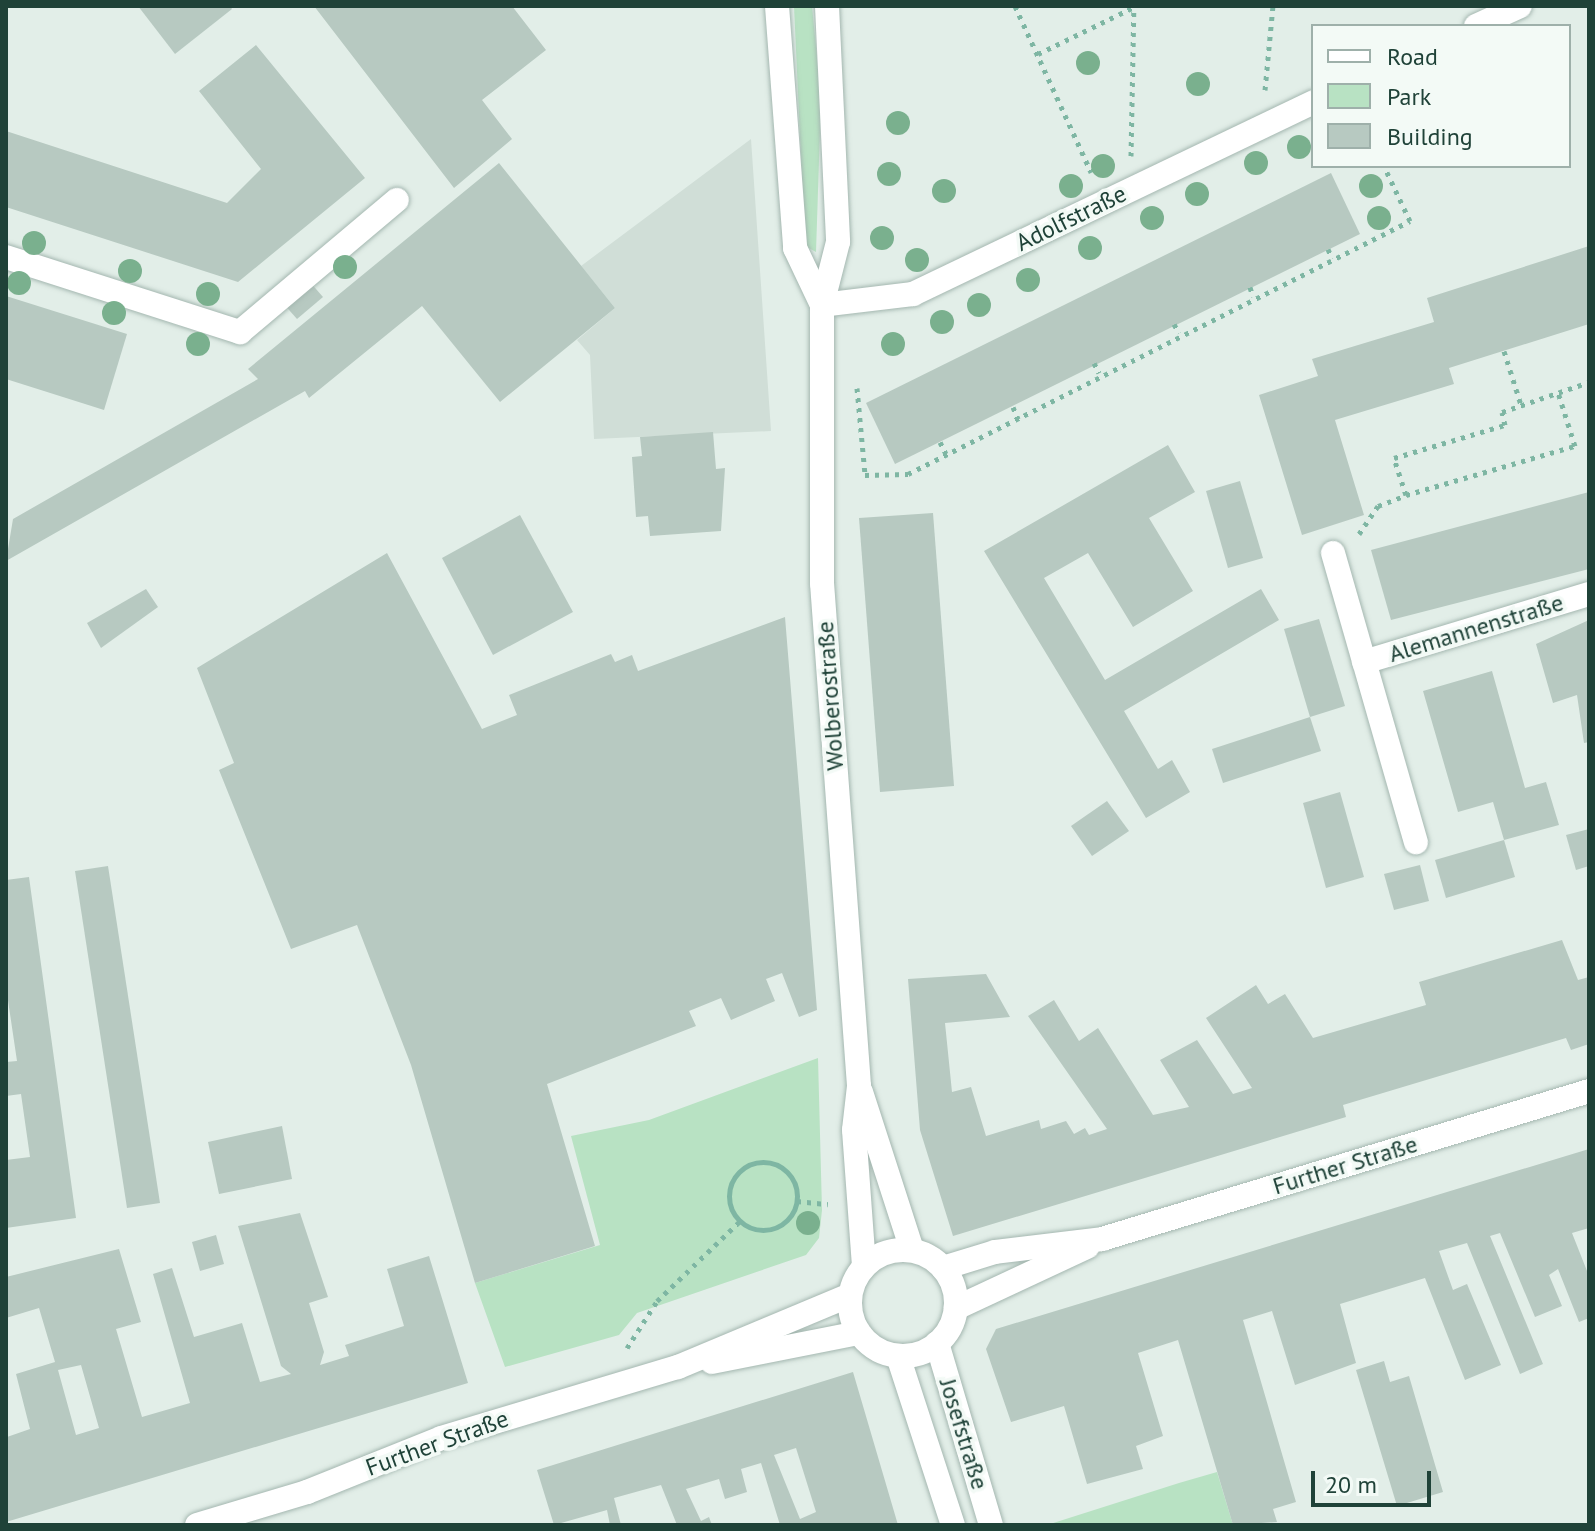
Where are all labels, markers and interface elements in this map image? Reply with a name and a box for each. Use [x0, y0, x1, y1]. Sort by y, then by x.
legend [1311, 24, 1571, 168]
text: Road [1387, 41, 1438, 72]
text: Park [1387, 81, 1431, 112]
text: Building [1387, 121, 1473, 152]
street label: Adolfstraße [1011, 179, 1131, 257]
street label: Alemannenstraße [1385, 588, 1567, 668]
street label: Wolberostraße [810, 620, 850, 772]
street label: Further Straße [1269, 1129, 1421, 1201]
street label: Josefstraße [933, 1375, 995, 1493]
street label: Further Straße [362, 1404, 512, 1482]
scale bar [1315, 1455, 1435, 1505]
text: 20 m [1325, 1469, 1377, 1500]

